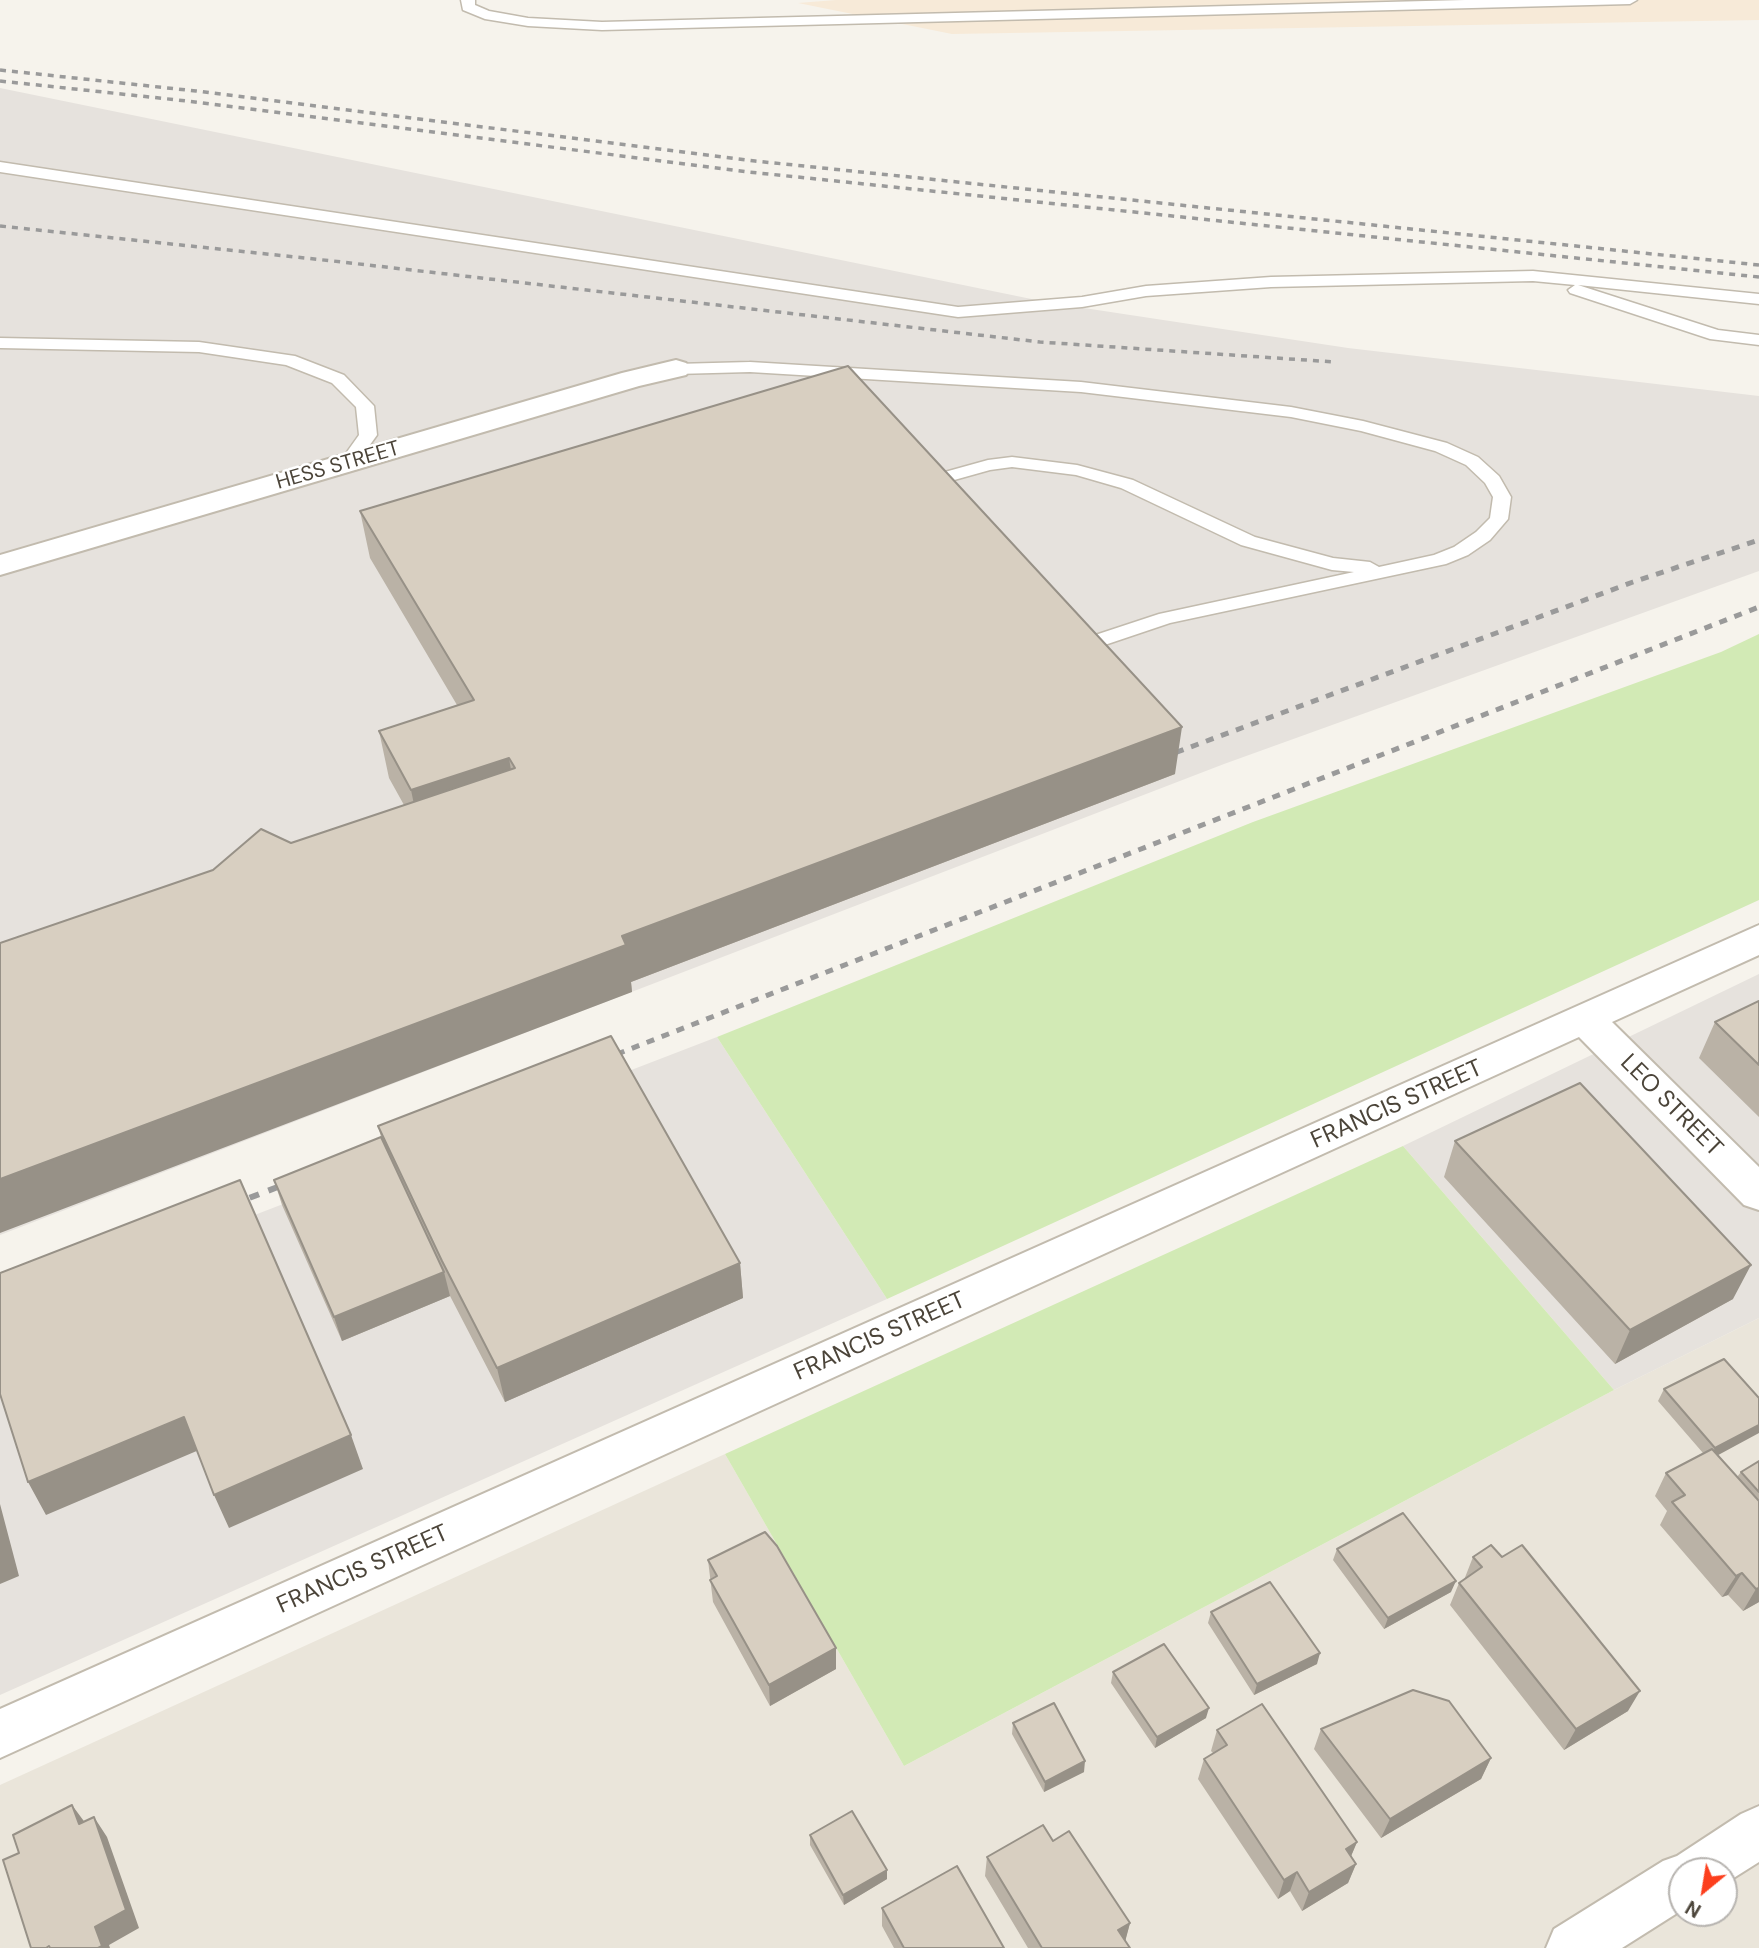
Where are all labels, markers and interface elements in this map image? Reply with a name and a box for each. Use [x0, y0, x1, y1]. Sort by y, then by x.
street label: HESS STREET [273, 436, 403, 496]
street label: LEO STREET [1614, 1049, 1728, 1163]
street label: FRANCIS STREET [1307, 1054, 1487, 1156]
street label: FRANCIS STREET [790, 1286, 970, 1388]
street label: FRANCIS STREET [273, 1519, 453, 1621]
north arrow [1668, 1857, 1738, 1927]
text: N [1681, 1895, 1706, 1923]

